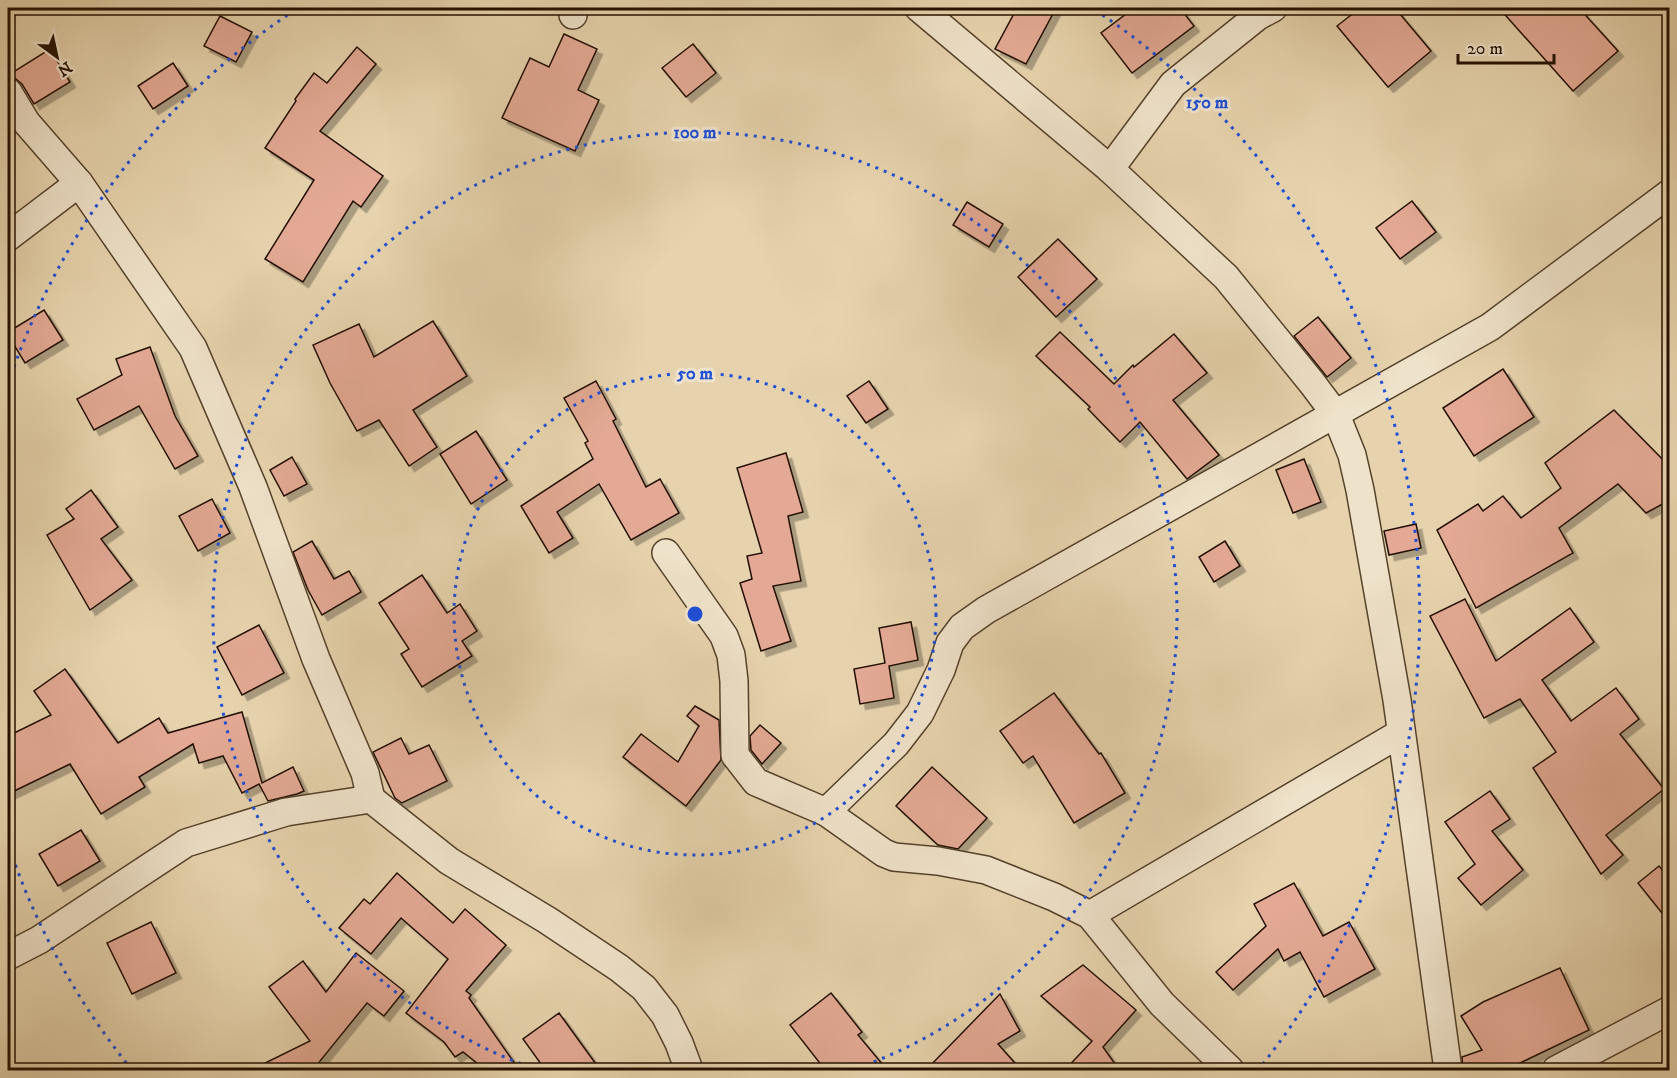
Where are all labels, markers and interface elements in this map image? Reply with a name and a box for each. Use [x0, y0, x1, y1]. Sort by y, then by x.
north arrow [27, 27, 87, 87]
scale bar [1458, 27, 1554, 65]
text: 20 m [1467, 38, 1503, 60]
text: N [54, 57, 76, 81]
text: 150 m [1186, 92, 1229, 114]
text: 100 m [673, 122, 717, 144]
text: 50 m [676, 363, 713, 385]
centre of rings [685, 604, 705, 624]

